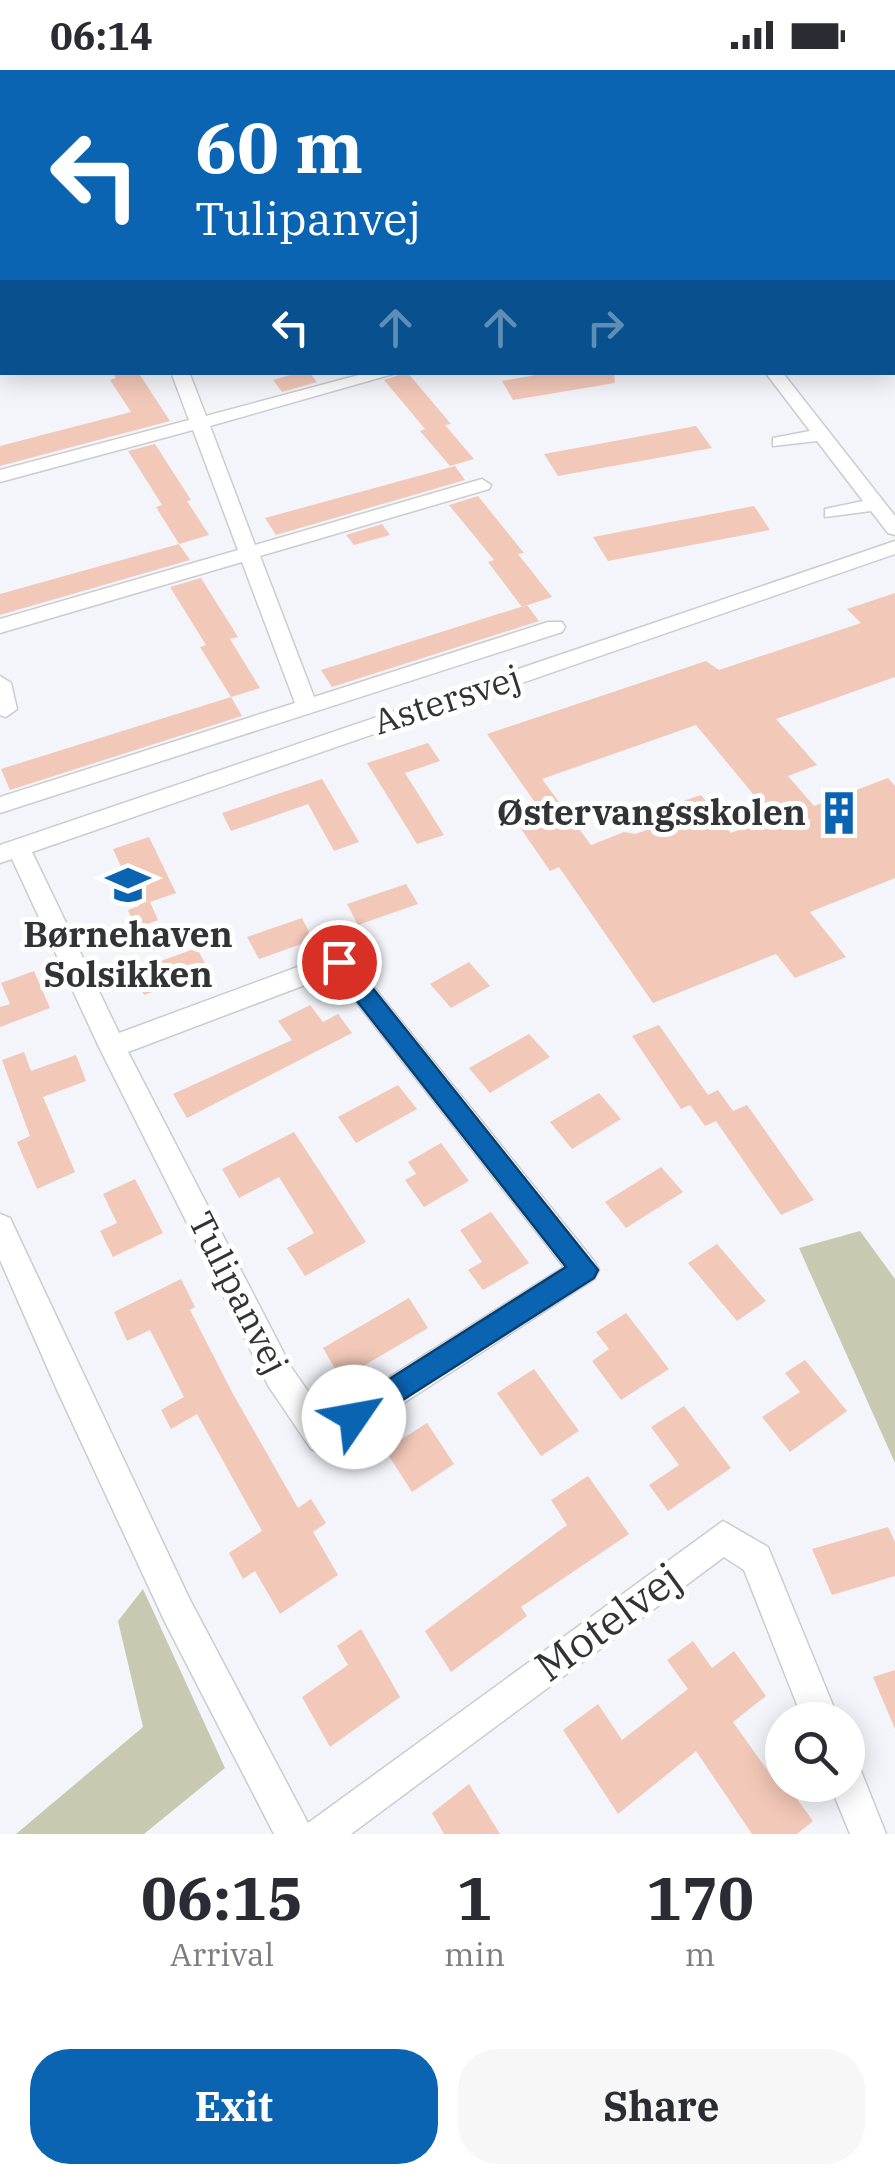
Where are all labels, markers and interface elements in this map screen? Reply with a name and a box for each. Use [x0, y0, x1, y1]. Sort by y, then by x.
text: 06:14 [50, 11, 153, 60]
text: 60 m [195, 101, 363, 192]
icon: left [30, 110, 160, 240]
text: Tulipanvej [195, 189, 421, 247]
icon: left [263, 300, 318, 355]
icon: ahead [368, 300, 423, 355]
icon: ahead [473, 300, 528, 355]
icon: right [578, 300, 633, 355]
street label: Astersvej [367, 654, 526, 744]
place label: Østervangsskolen [497, 789, 806, 835]
building icon: Østervangsskolen [815, 789, 863, 837]
school or university icon: Børnehaven Solsikken [104, 861, 152, 909]
place label: Børnehaven Solsikken [23, 911, 233, 997]
pin [297, 920, 382, 1005]
icon: arrive [312, 935, 367, 990]
street label: Tulipanvej [178, 1204, 299, 1381]
position arrow [302, 1365, 406, 1469]
street label: Motelvej [524, 1550, 692, 1693]
map controls [765, 1702, 865, 1802]
button: search [765, 1702, 865, 1802]
text: 06:15 [141, 1858, 303, 1937]
text: 1 [457, 1858, 493, 1937]
text: 170 [646, 1858, 754, 1937]
text: Arrival [170, 1933, 274, 1975]
text: min [444, 1933, 505, 1975]
text: m [685, 1933, 715, 1975]
button: Exit [30, 2049, 438, 2164]
button: Share [458, 2049, 865, 2164]

